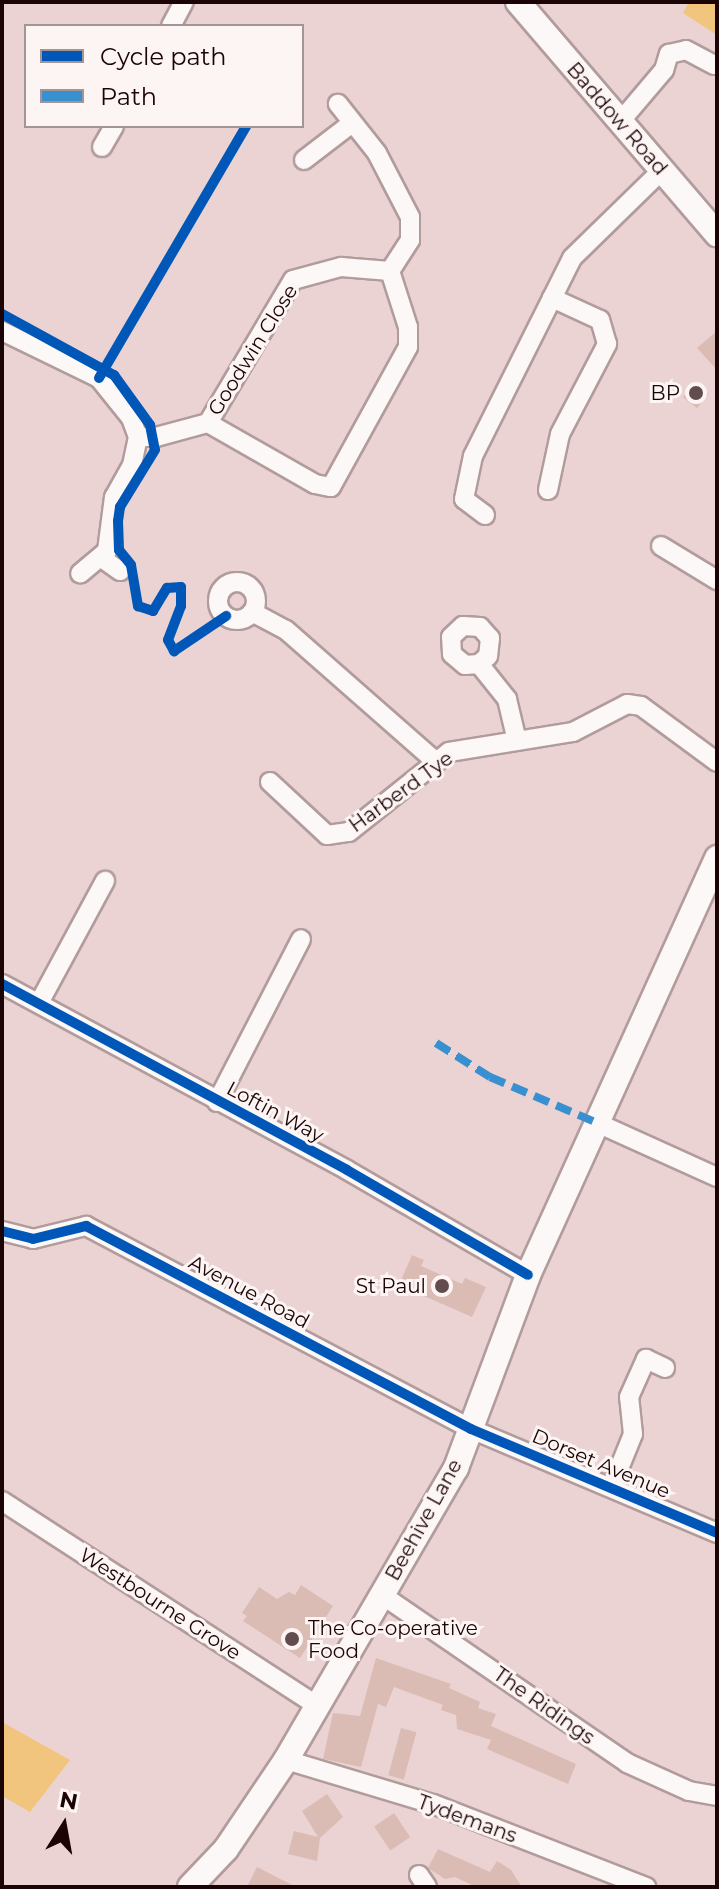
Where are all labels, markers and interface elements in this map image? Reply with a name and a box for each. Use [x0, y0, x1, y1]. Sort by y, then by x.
legend [24, 24, 304, 128]
text: Cycle path [100, 42, 227, 71]
street label: Baddow Road [562, 58, 672, 180]
text: Path [100, 82, 157, 111]
street label: Goodwin Close [203, 280, 303, 420]
place label: BP [651, 381, 680, 405]
marker: BP [687, 384, 705, 402]
street label: Harberd Tye [345, 746, 457, 838]
street label: Loftin Way [222, 1076, 328, 1148]
street label: Avenue Road [185, 1250, 313, 1334]
place label: St Paul [356, 1274, 426, 1298]
marker: St Paul [433, 1277, 451, 1295]
street label: Dorset Avenue [528, 1424, 674, 1504]
street label: Beehive Lane [381, 1455, 467, 1585]
street label: Westbourne Grove [75, 1543, 245, 1665]
place label: The Co-operative Food [308, 1616, 478, 1663]
marker: The Co-operative Food [283, 1630, 301, 1648]
street label: The Ridings [489, 1662, 599, 1750]
north arrow [24, 1785, 104, 1865]
text: N [57, 1786, 80, 1816]
street label: Tydemans [414, 1790, 520, 1848]

